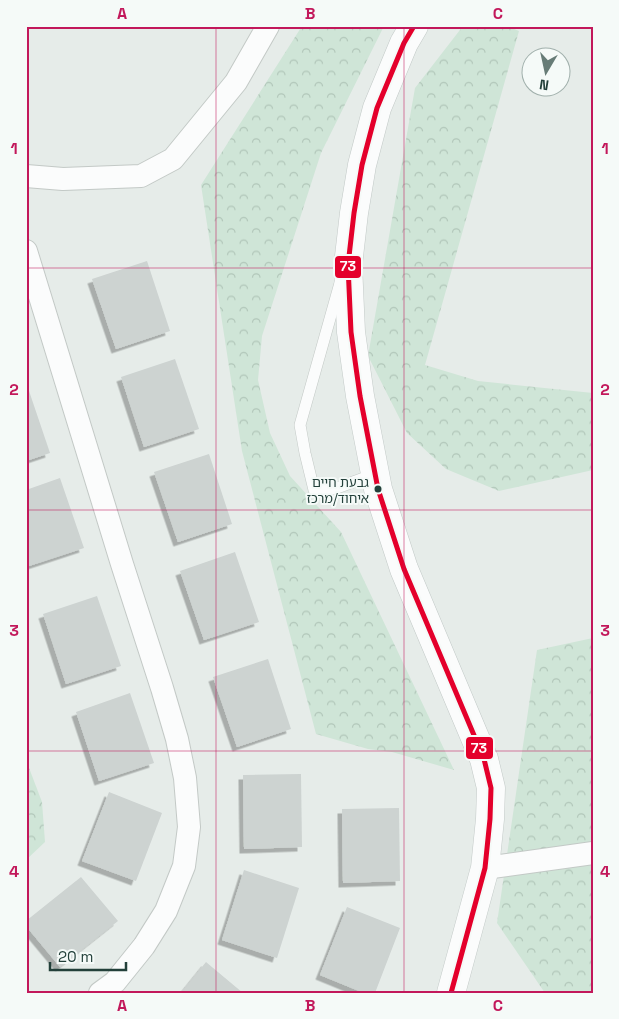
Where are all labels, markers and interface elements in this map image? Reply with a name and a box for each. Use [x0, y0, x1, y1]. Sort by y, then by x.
text: A [117, 3, 127, 24]
text: B [305, 3, 315, 24]
text: C [493, 3, 503, 24]
north arrow [522, 48, 572, 98]
text: N [538, 75, 550, 94]
text: 1 [10, 138, 18, 159]
text: 1 [601, 138, 609, 159]
line badge: 73 [334, 255, 362, 279]
text: 73 [340, 257, 356, 275]
text: 2 [9, 379, 19, 400]
text: 2 [600, 379, 610, 400]
place label: גבעת חיים איחוד/מרכז [307, 474, 369, 507]
marker: גבעת חיים איחוד/מרכז [373, 484, 383, 494]
text: 3 [9, 620, 19, 641]
text: 3 [600, 620, 610, 641]
line badge: 73 [465, 736, 494, 760]
text: 73 [471, 739, 487, 757]
text: 4 [9, 861, 19, 882]
text: 4 [600, 861, 610, 882]
scale bar [50, 939, 126, 971]
text: 20 m [58, 947, 93, 966]
text: A [117, 995, 127, 1016]
text: B [305, 995, 315, 1016]
text: C [493, 995, 503, 1016]

